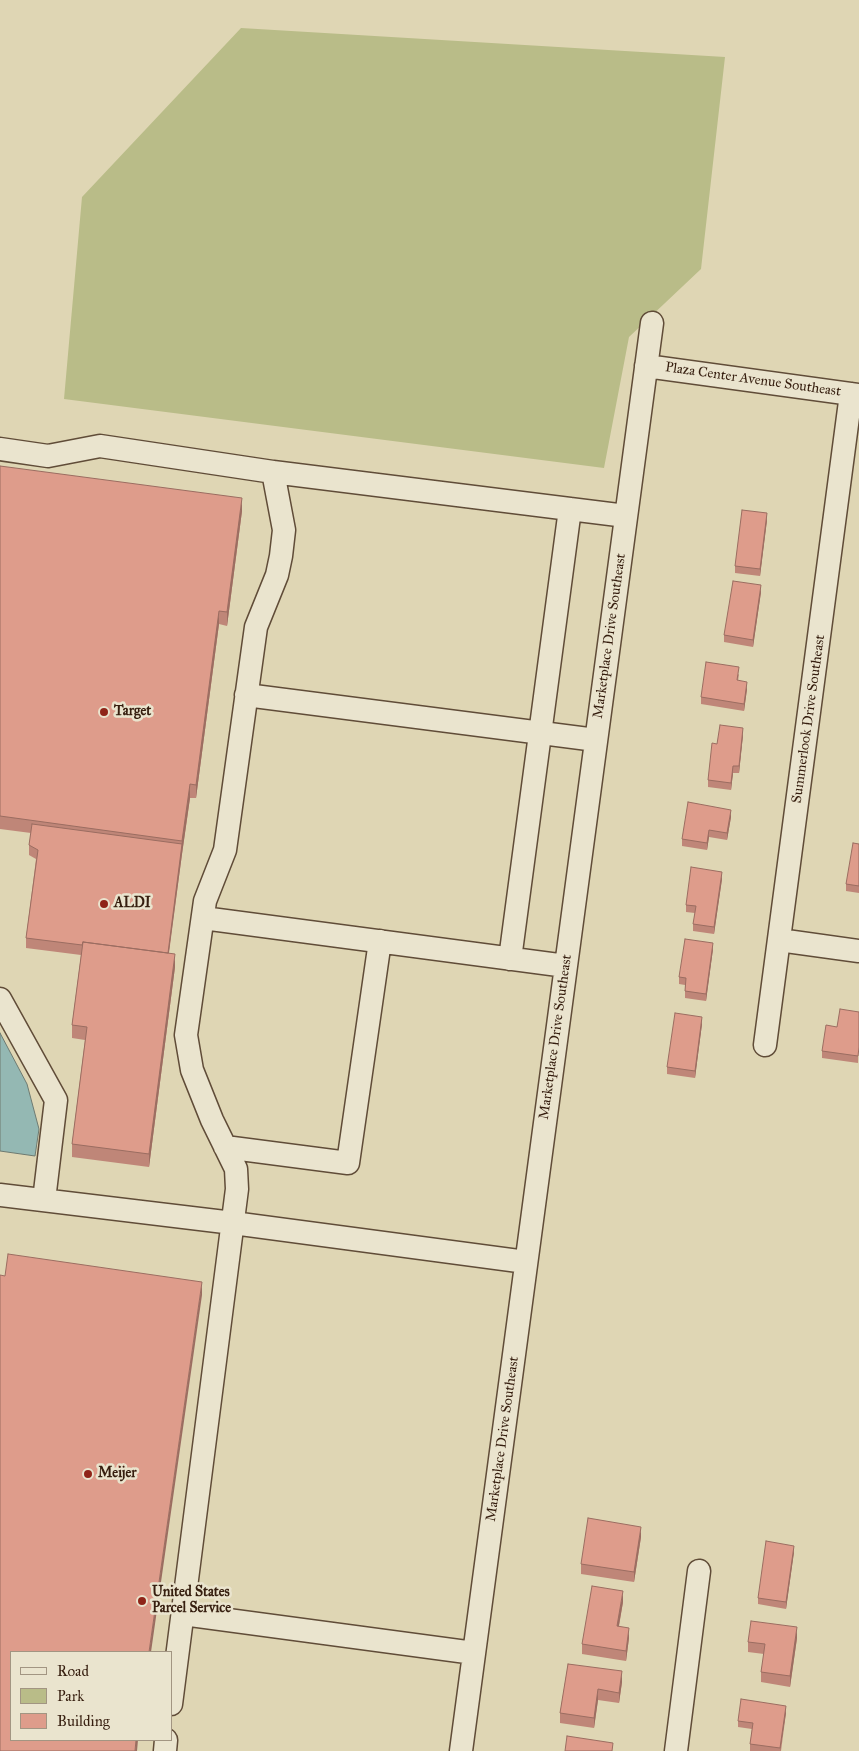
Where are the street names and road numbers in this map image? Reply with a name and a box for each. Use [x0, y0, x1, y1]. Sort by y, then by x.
street label: Plaza Center Avenue Southeast [664, 359, 842, 401]
street label: Marketplace Drive Southeast [590, 552, 630, 720]
street label: Summerlook Drive Southeast [789, 634, 829, 804]
street label: Marketplace Drive Southeast [536, 953, 576, 1121]
street label: Marketplace Drive Southeast [483, 1355, 523, 1523]

